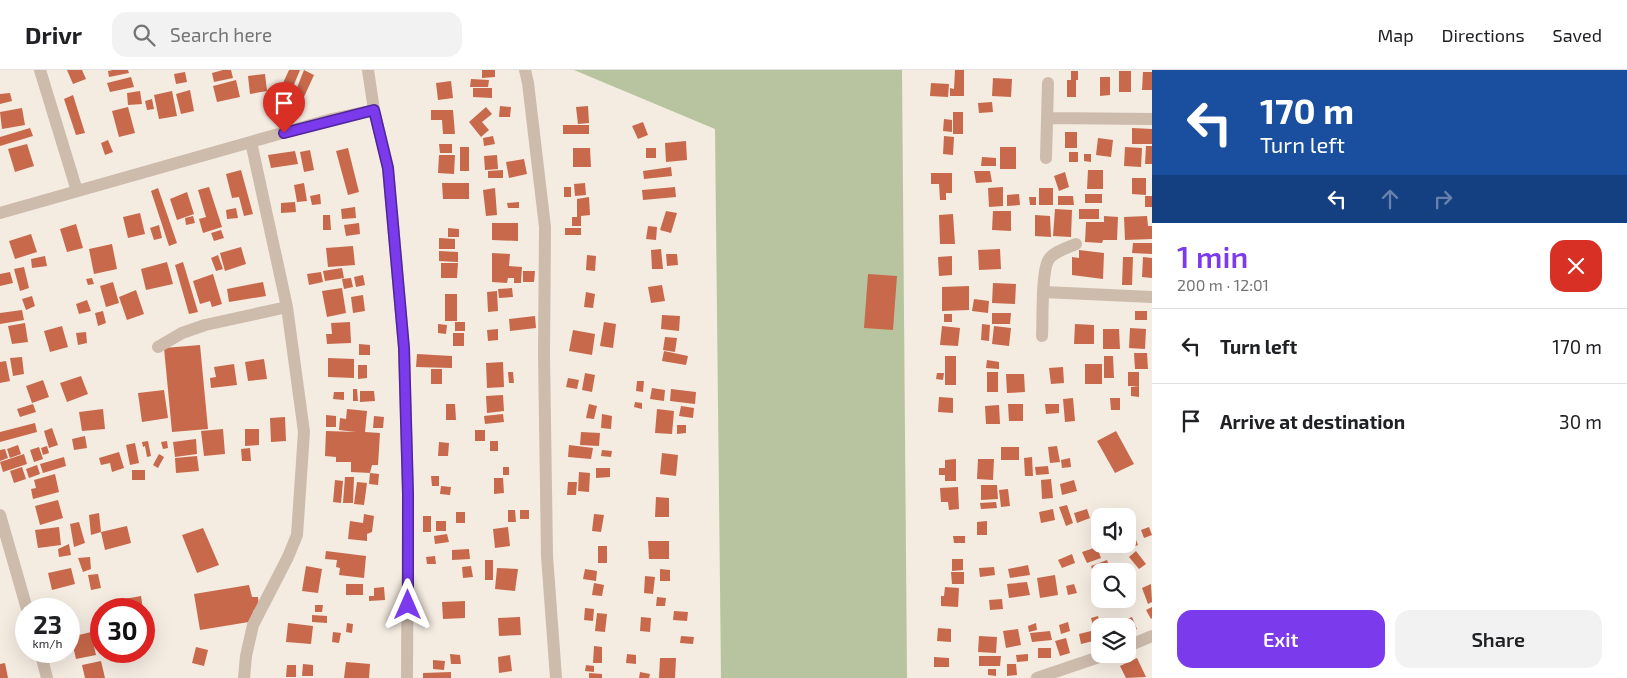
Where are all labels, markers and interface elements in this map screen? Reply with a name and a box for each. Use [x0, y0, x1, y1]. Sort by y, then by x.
search box [112, 12, 462, 57]
text: Drivr [25, 20, 82, 49]
icon: search [130, 21, 158, 49]
text: Search here [170, 23, 272, 46]
text: Map [1377, 24, 1414, 46]
text: Directions [1442, 24, 1525, 46]
text: Saved [1553, 24, 1602, 46]
pin [263, 82, 305, 133]
icon: arrive [270, 89, 298, 117]
text: 170 m [1260, 89, 1354, 131]
icon: left [1177, 90, 1242, 155]
text: Turn left [1260, 131, 1345, 157]
icon: left [1323, 185, 1351, 213]
icon: ahead [1376, 185, 1404, 213]
icon: right [1429, 185, 1457, 213]
text: 1 min [1177, 238, 1248, 274]
button: close [1550, 240, 1602, 292]
text: 200 m · 12:01 [1177, 275, 1269, 294]
icon: left [1177, 332, 1205, 360]
text: Turn left [1220, 335, 1297, 358]
text: 170 m [1552, 335, 1602, 358]
icon: arrive [1177, 407, 1205, 435]
text: Arrive at destination [1220, 410, 1405, 433]
text: 30 m [1559, 410, 1602, 433]
map controls [1091, 508, 1136, 663]
button: sound [1091, 508, 1136, 553]
button: search [1091, 563, 1136, 608]
position arrow [381, 578, 433, 630]
speed limit sign: 30 [90, 598, 155, 663]
text: 23 [33, 609, 62, 639]
button: Exit [1177, 610, 1385, 668]
button: Share [1395, 610, 1602, 668]
button: layers [1091, 618, 1136, 663]
text: km/h [33, 636, 62, 650]

